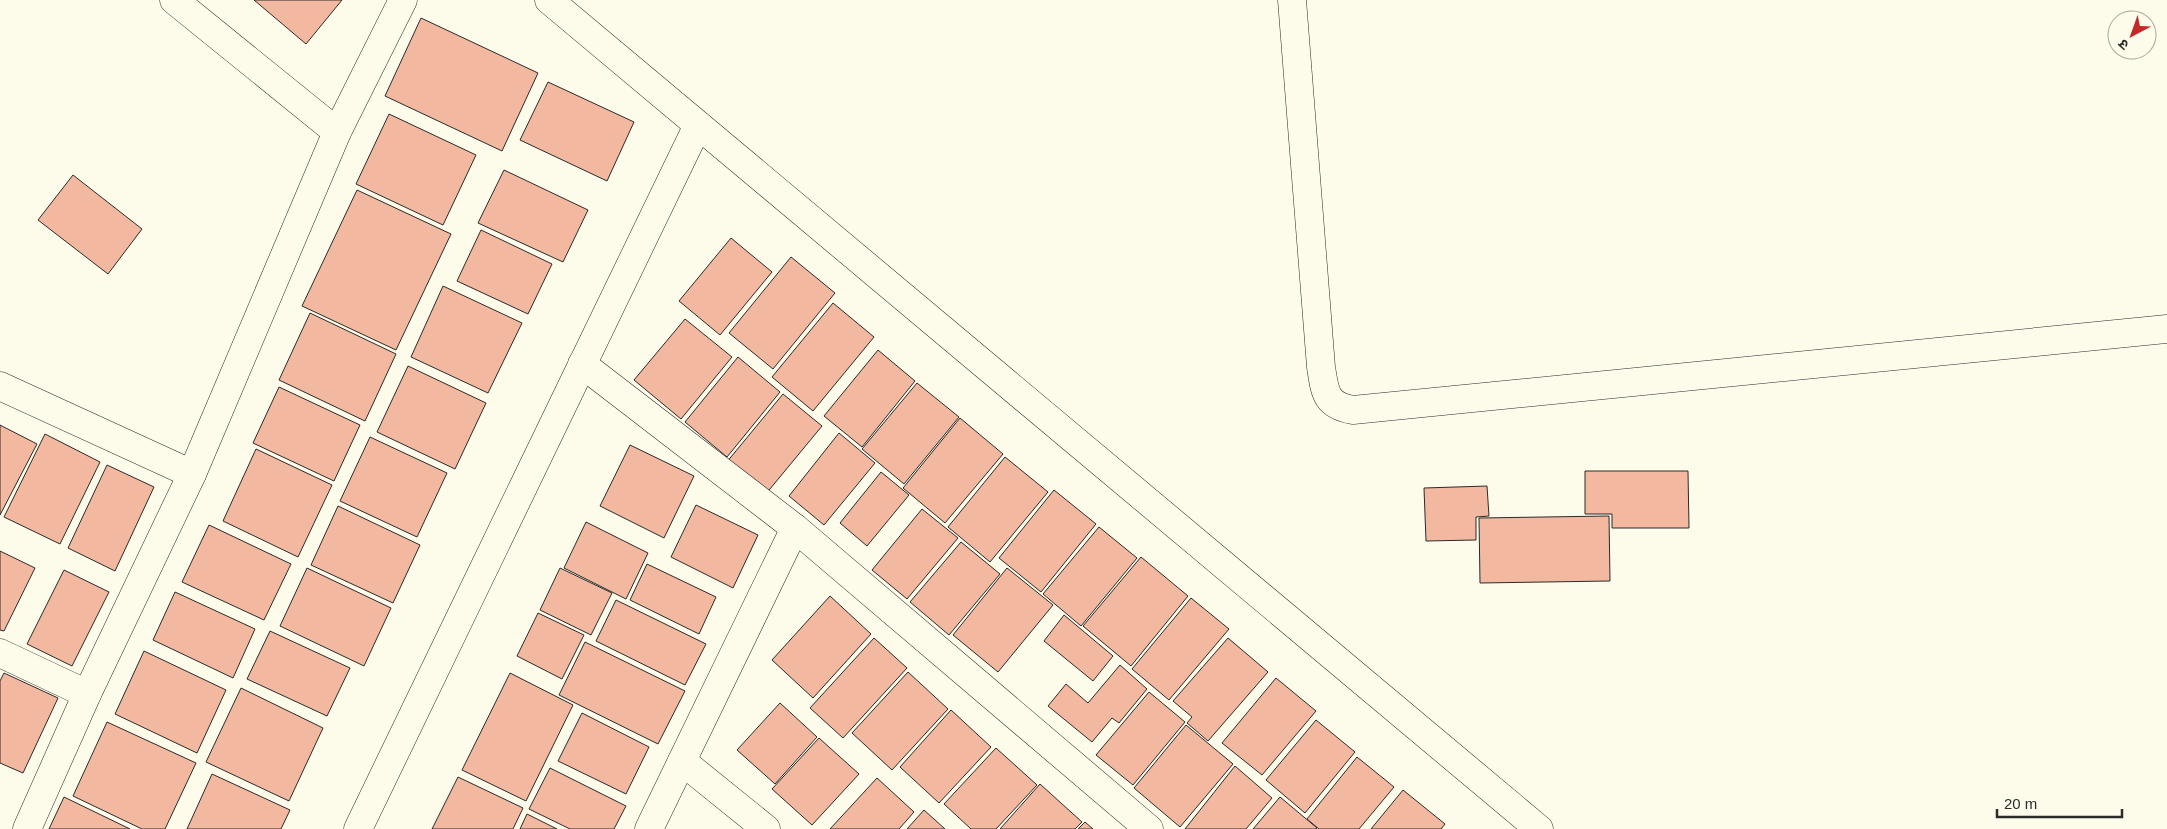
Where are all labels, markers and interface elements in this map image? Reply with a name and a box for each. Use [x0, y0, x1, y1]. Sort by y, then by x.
north arrow [2107, 10, 2157, 60]
text: उ [2115, 36, 2132, 54]
scale bar [1997, 786, 2122, 818]
text: 20 m [2004, 795, 2037, 812]

